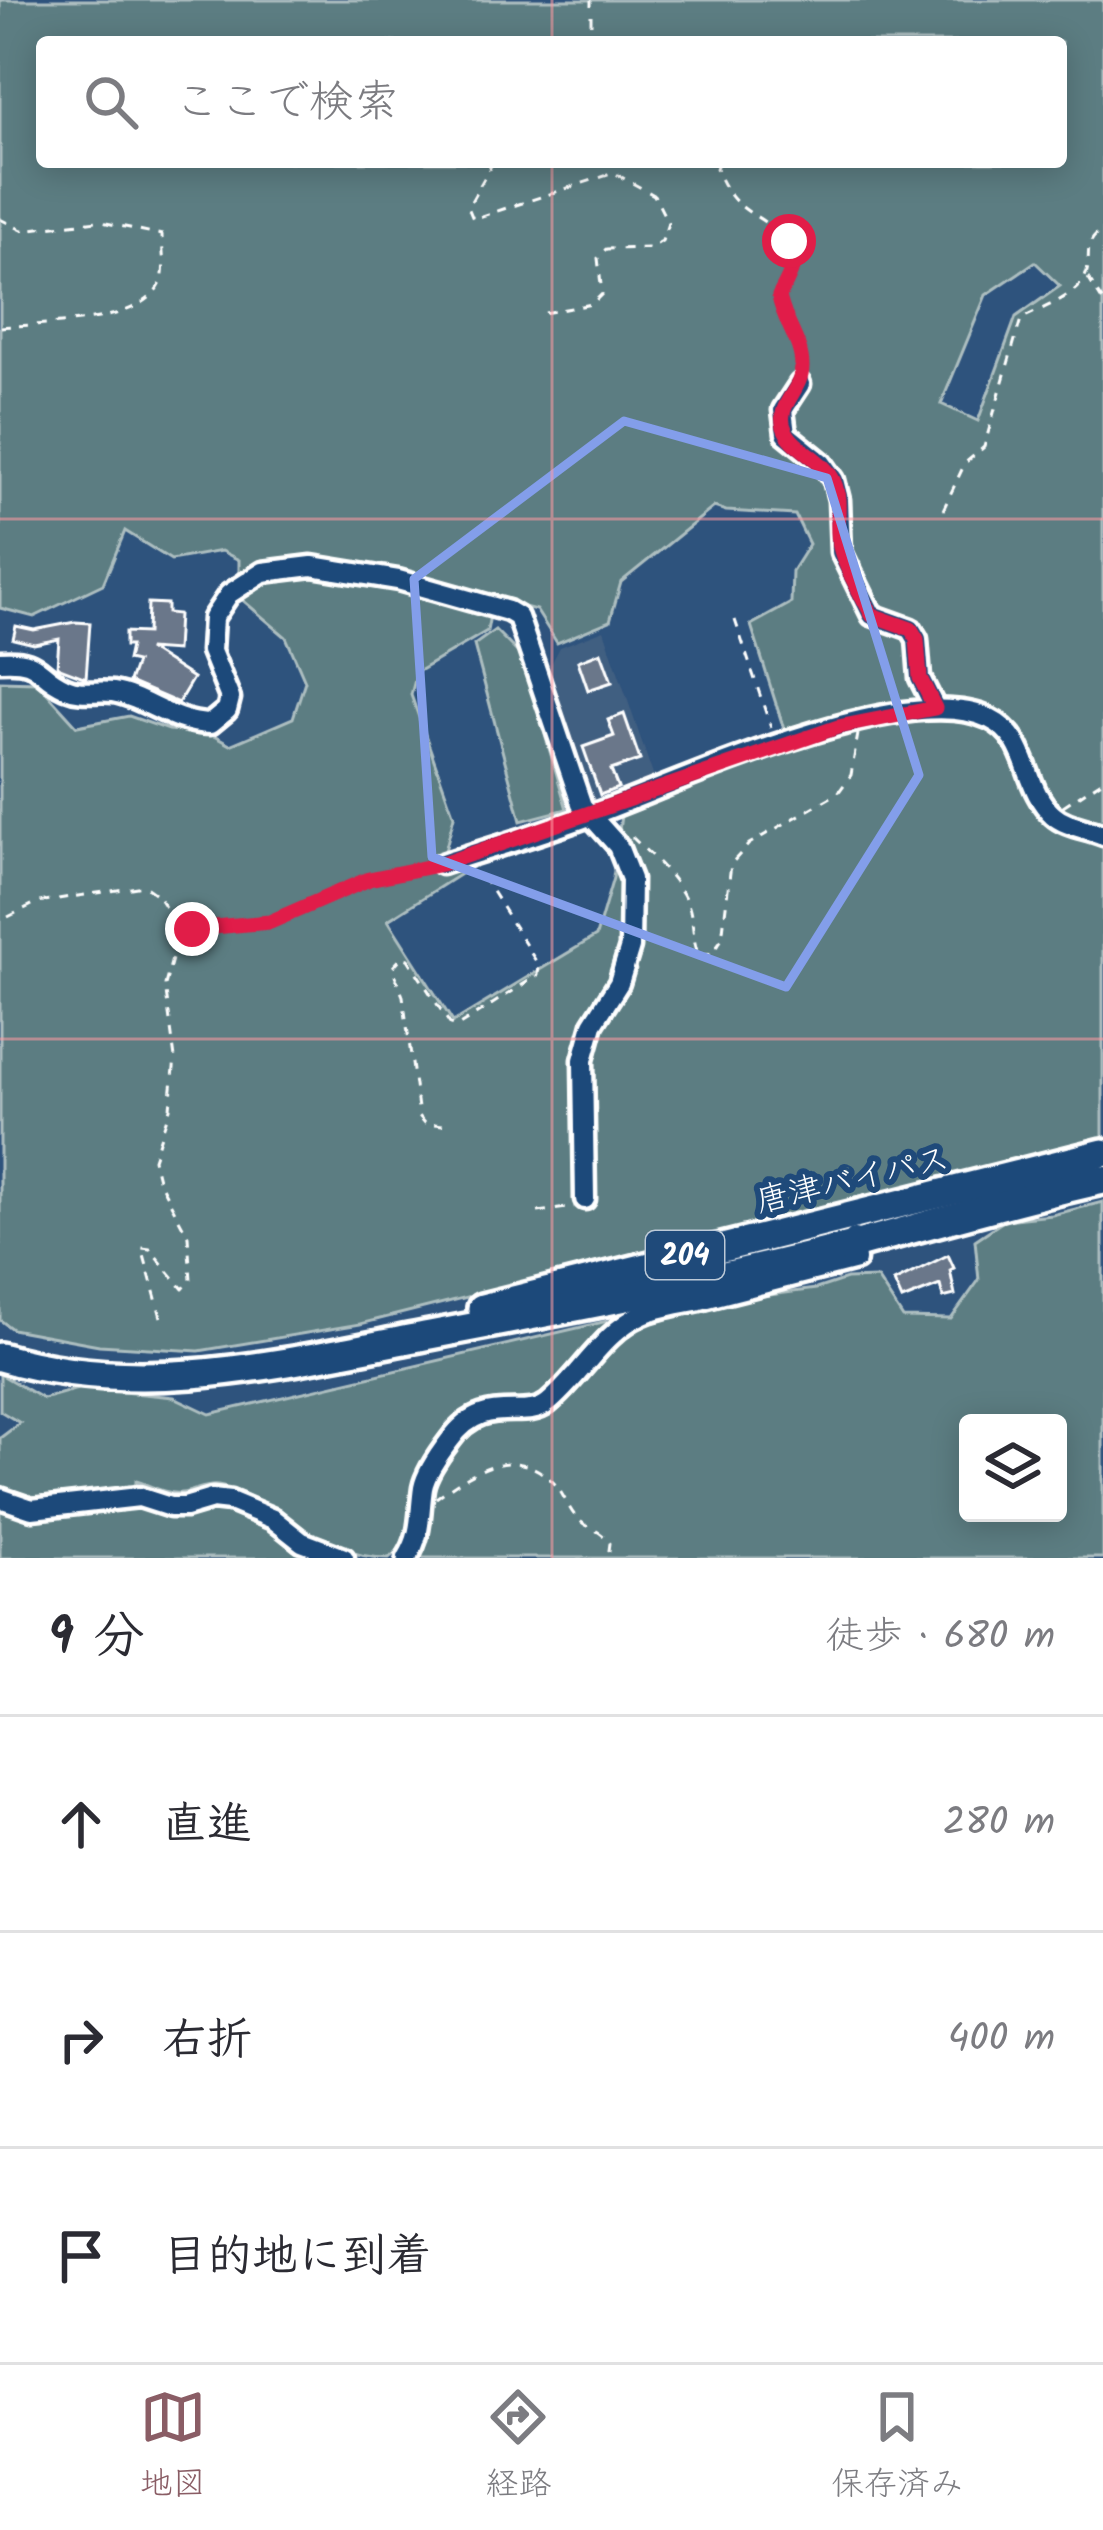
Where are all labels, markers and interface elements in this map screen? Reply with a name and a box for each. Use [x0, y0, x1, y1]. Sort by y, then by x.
search box [36, 36, 1067, 168]
text: ここで検索 [174, 68, 399, 140]
icon: search [78, 69, 144, 135]
route start [762, 214, 816, 268]
route end [165, 902, 219, 956]
street label: 唐津バイパス [751, 1133, 955, 1229]
road number: 204 [646, 1231, 724, 1279]
map controls [959, 1414, 1067, 1522]
button: layers [959, 1414, 1067, 1522]
text: 9 分 [48, 1598, 144, 1679]
text: 徒歩 · 680 m [825, 1607, 1055, 1669]
text: 直進 [162, 1790, 252, 1862]
icon: ahead [48, 1791, 114, 1857]
text: 280 m [943, 1793, 1055, 1855]
text: 右折 [162, 2006, 252, 2078]
icon: right [48, 2007, 114, 2073]
text: 400 m [948, 2009, 1055, 2071]
text: 目的地に到着 [162, 2222, 432, 2294]
icon: arrive [48, 2223, 114, 2289]
tab: 地図 [140, 2384, 206, 2512]
tab: 経路 [485, 2384, 551, 2512]
tab: 保存済み [831, 2384, 963, 2512]

